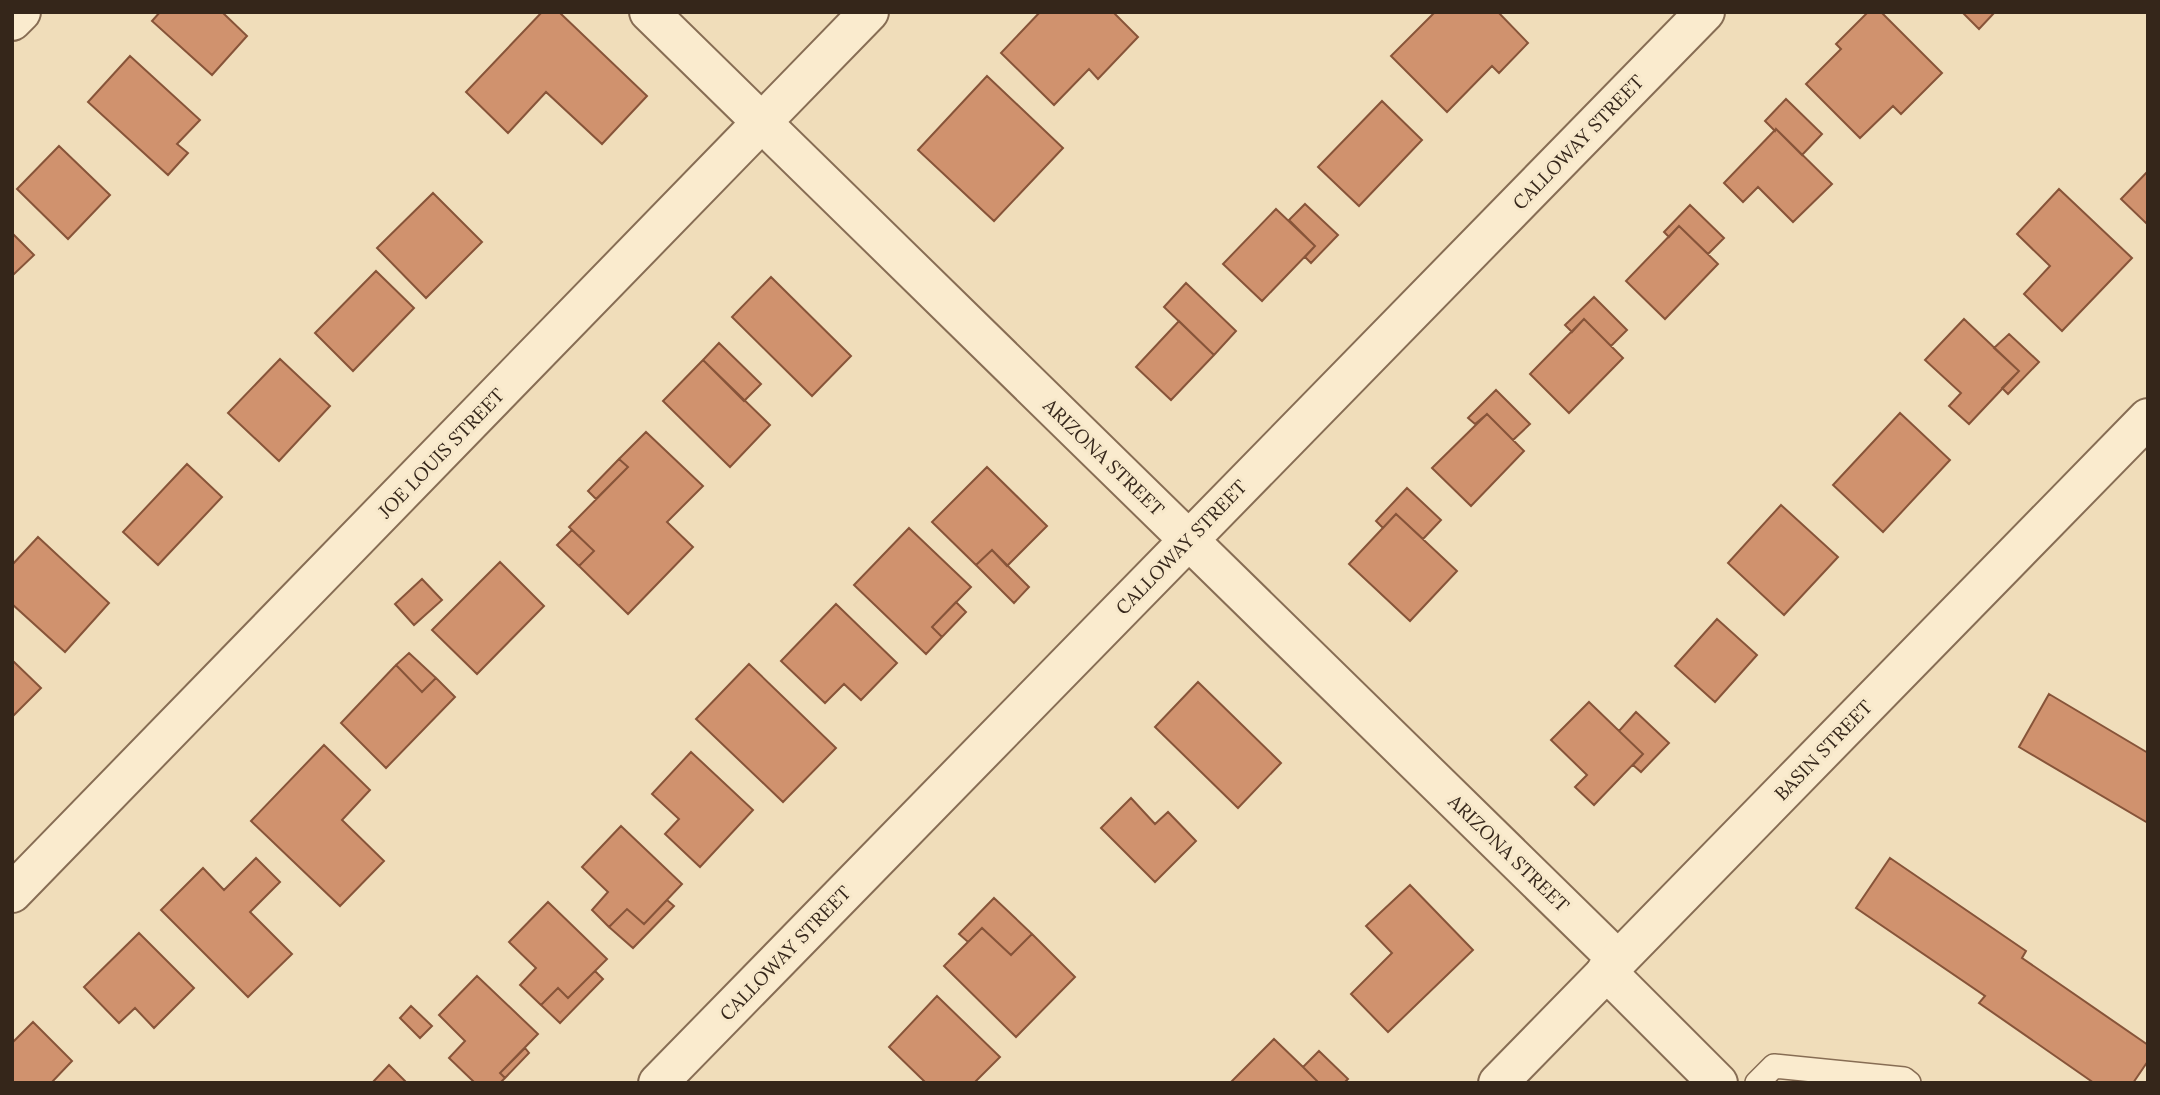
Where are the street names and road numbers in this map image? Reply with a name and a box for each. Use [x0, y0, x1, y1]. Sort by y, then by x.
street label: CALLOWAY STREET [1507, 69, 1649, 215]
street label: JOE LOUIS STREET [372, 383, 509, 524]
street label: ARIZONA STREET [1038, 393, 1169, 521]
street label: CALLOWAY STREET [1110, 474, 1252, 620]
street label: BASIN STREET [1769, 695, 1877, 805]
street label: ARIZONA STREET [1443, 789, 1574, 917]
street label: CALLOWAY STREET [714, 880, 856, 1026]

